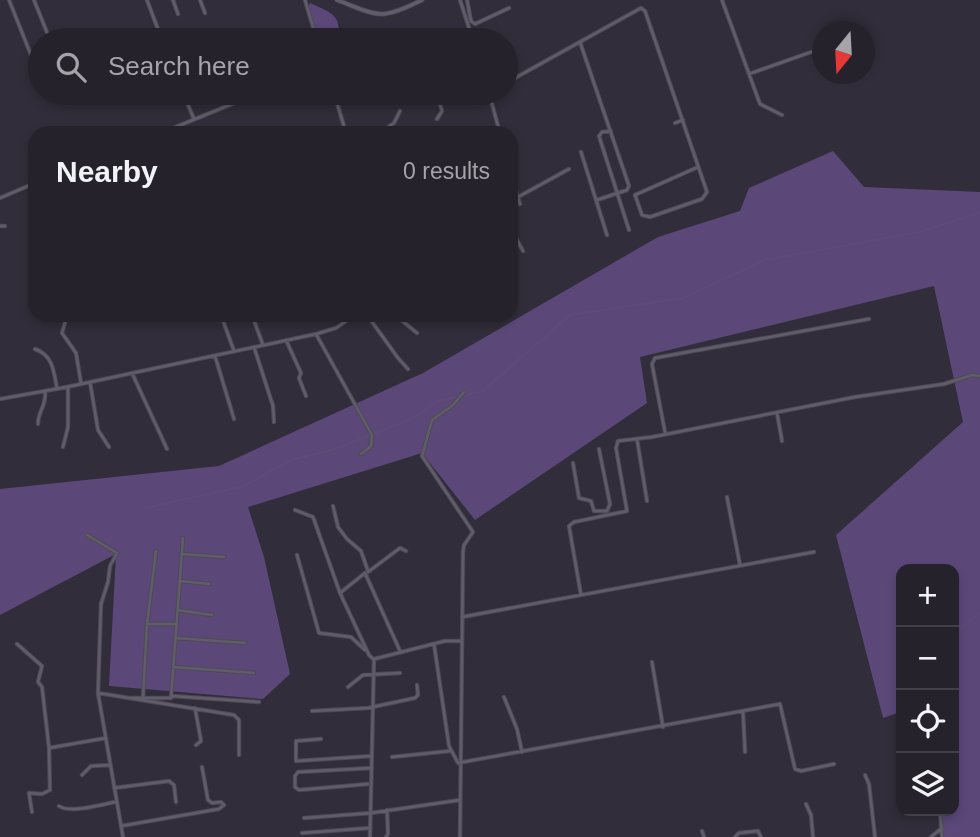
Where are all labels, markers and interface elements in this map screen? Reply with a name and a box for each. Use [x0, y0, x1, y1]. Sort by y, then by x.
north arrow [812, 21, 875, 84]
search box [28, 28, 518, 105]
icon: search [52, 48, 90, 86]
text: Search here [108, 51, 250, 81]
text: Nearby [56, 155, 158, 188]
text: 0 results [403, 158, 490, 184]
map controls [896, 564, 959, 816]
button: + [896, 564, 959, 627]
button: − [896, 627, 959, 690]
button: locate [896, 690, 959, 753]
button: layers [896, 753, 959, 816]

